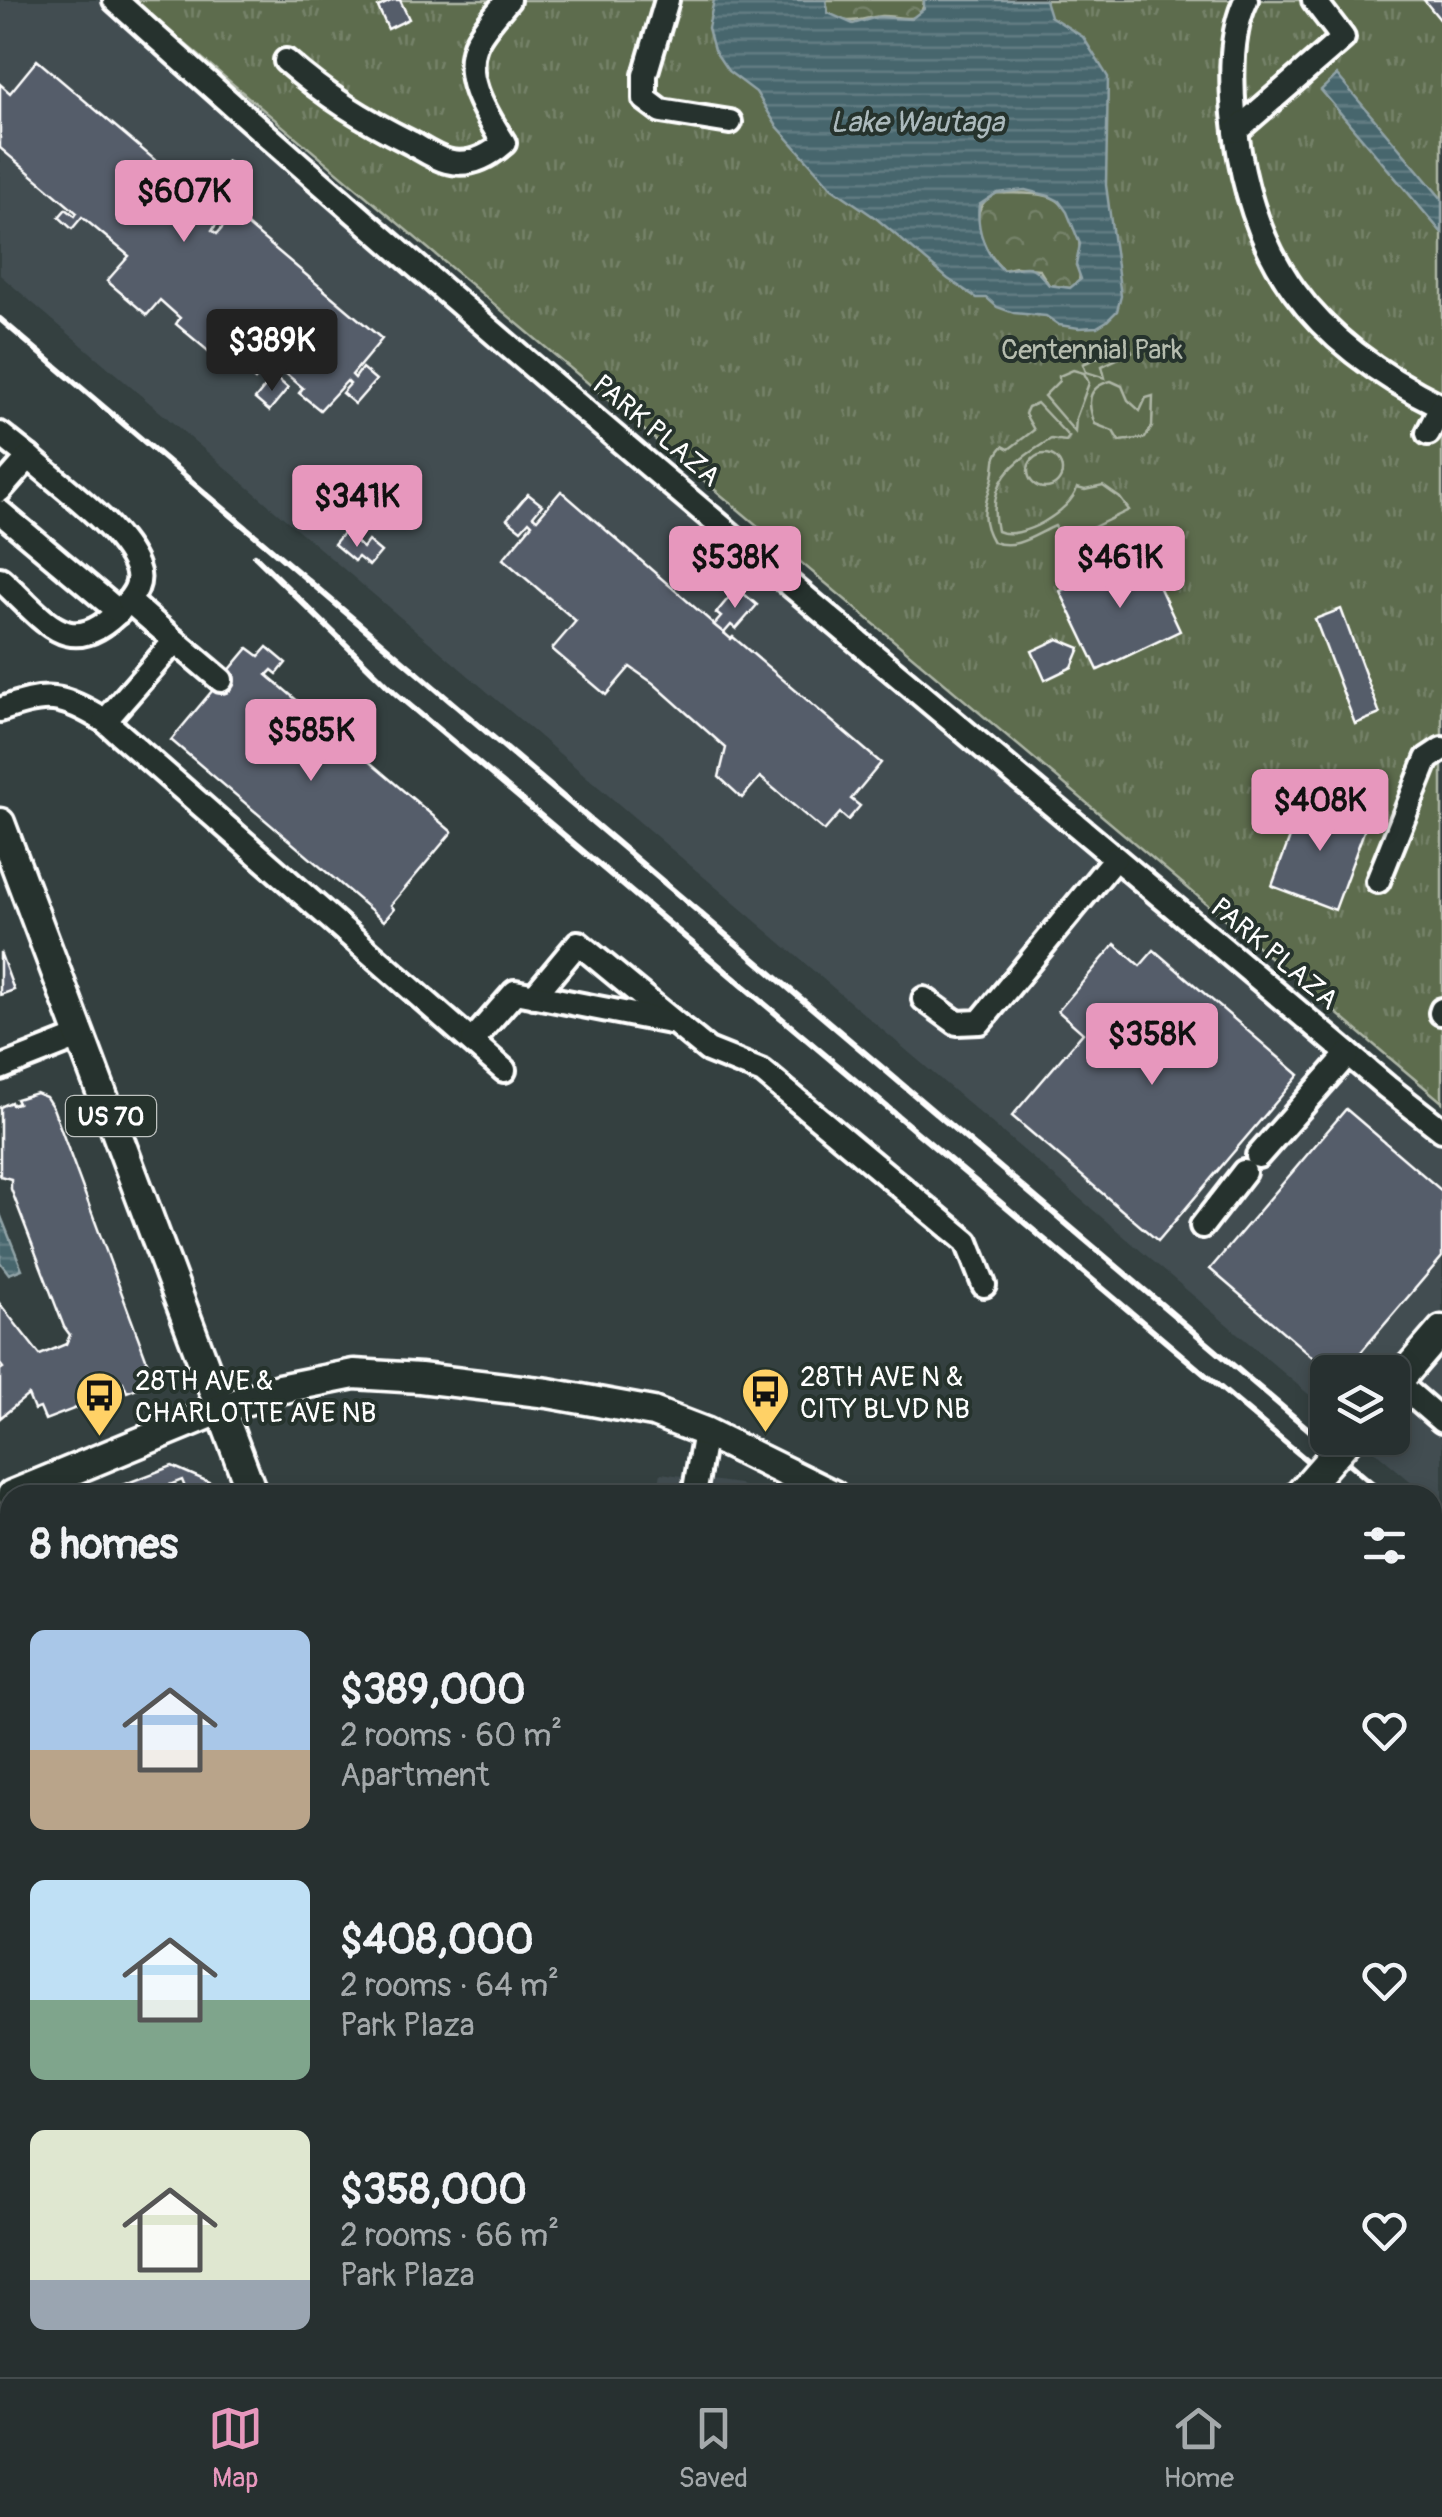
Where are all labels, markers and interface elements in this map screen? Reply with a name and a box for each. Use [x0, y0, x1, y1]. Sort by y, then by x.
water label: Lake Wautaga [830, 104, 1006, 141]
pin: $607K [114, 160, 254, 245]
text: $607K [137, 172, 231, 212]
pin: $389K [202, 309, 342, 394]
text: $389K [228, 321, 316, 361]
park label: Centennial Park [1001, 333, 1183, 368]
street label: PARK PLAZA [585, 367, 727, 495]
pin: $341K [287, 465, 427, 550]
text: $341K [314, 477, 400, 517]
pin: $538K [665, 526, 805, 611]
pin: $461K [1050, 526, 1190, 611]
text: $538K [691, 538, 779, 578]
text: $461K [1077, 538, 1163, 578]
pin: $585K [241, 699, 381, 784]
text: $585K [267, 711, 355, 751]
pin: $408K [1250, 769, 1390, 854]
text: $408K [1273, 781, 1367, 821]
street label: PARK PLAZA [1203, 890, 1345, 1018]
pin: $358K [1082, 1003, 1222, 1088]
text: $358K [1108, 1015, 1196, 1055]
road number: US 70 [66, 1096, 156, 1136]
map controls [1310, 1355, 1410, 1455]
button: layers [1310, 1355, 1410, 1455]
place label: 28TH AVE N & CITY BLVD NB [800, 1360, 970, 1427]
place label: 28TH AVE & CHARLOTTE AVE NB [135, 1364, 376, 1431]
bus stop icon: 28TH AVE N & CITY BLVD NB [739, 1366, 791, 1434]
bus stop icon: 28TH AVE & CHARLOTTE AVE NB [74, 1370, 126, 1438]
icon: filters [1357, 1518, 1412, 1573]
text: 8 homes [30, 1519, 178, 1571]
text: $389,000 [340, 1664, 526, 1716]
icon: home [110, 1670, 230, 1790]
icon: heart [1357, 1703, 1412, 1758]
text: 2 rooms · 60 m² [340, 1716, 562, 1756]
text: Apartment [340, 1756, 489, 1796]
text: $408,000 [340, 1914, 534, 1966]
icon: home [110, 1920, 230, 2040]
icon: heart [1357, 1953, 1412, 2008]
text: 2 rooms · 64 m² [340, 1966, 559, 2006]
text: Park Plaza [340, 2006, 475, 2046]
text: $358,000 [340, 2164, 527, 2216]
icon: home [110, 2170, 230, 2290]
icon: heart [1357, 2203, 1412, 2258]
text: 2 rooms · 66 m² [340, 2216, 559, 2256]
text: Park Plaza [340, 2256, 475, 2296]
tab: Map [208, 2401, 263, 2496]
tab: Saved [678, 2401, 748, 2496]
tab: Home [1164, 2401, 1234, 2496]

